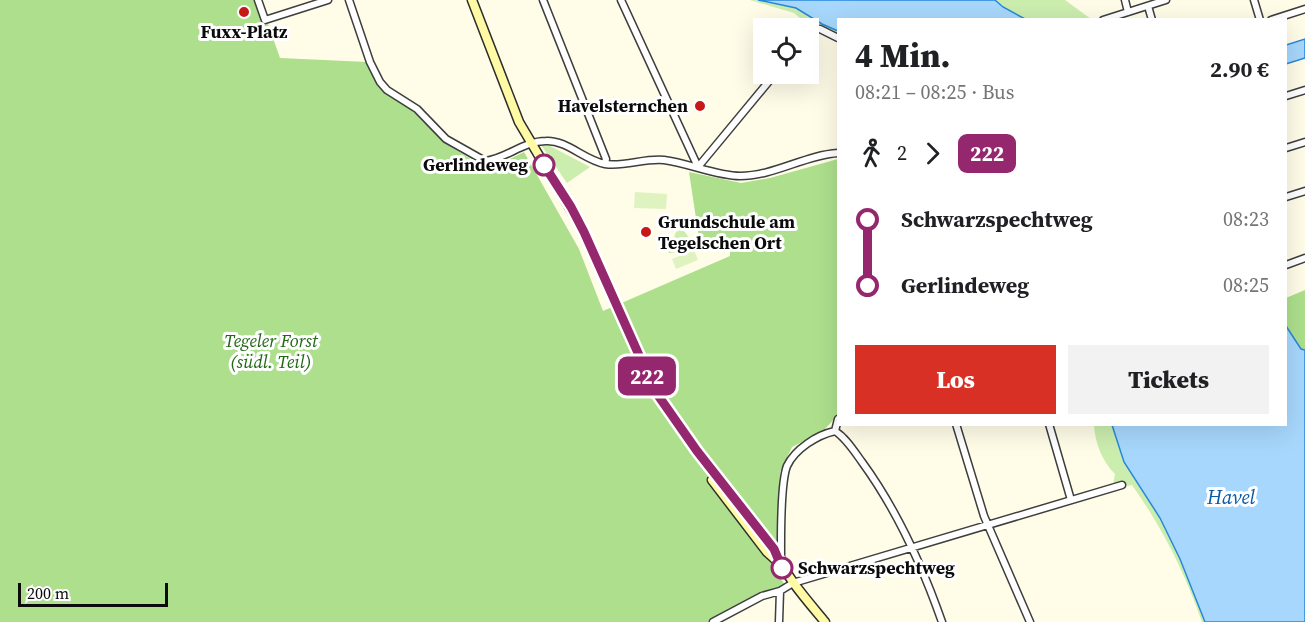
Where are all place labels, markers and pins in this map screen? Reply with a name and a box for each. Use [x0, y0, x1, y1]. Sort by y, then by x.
marker: Fuxx-Platz [237, 5, 251, 19]
place label: Fuxx-Platz [201, 19, 288, 44]
place label: Havelsternchen [558, 93, 688, 118]
marker: Havelsternchen [693, 99, 707, 113]
place label: Gerlindeweg [423, 152, 528, 177]
marker: Gerlindeweg [533, 154, 555, 176]
place label: Grundschule am Tegelschen Ort [658, 209, 795, 255]
marker: Grundschule am Tegelschen Ort [639, 225, 653, 239]
place label: Schwarzspechtweg [798, 555, 955, 580]
marker: Schwarzspechtweg [771, 557, 793, 579]

